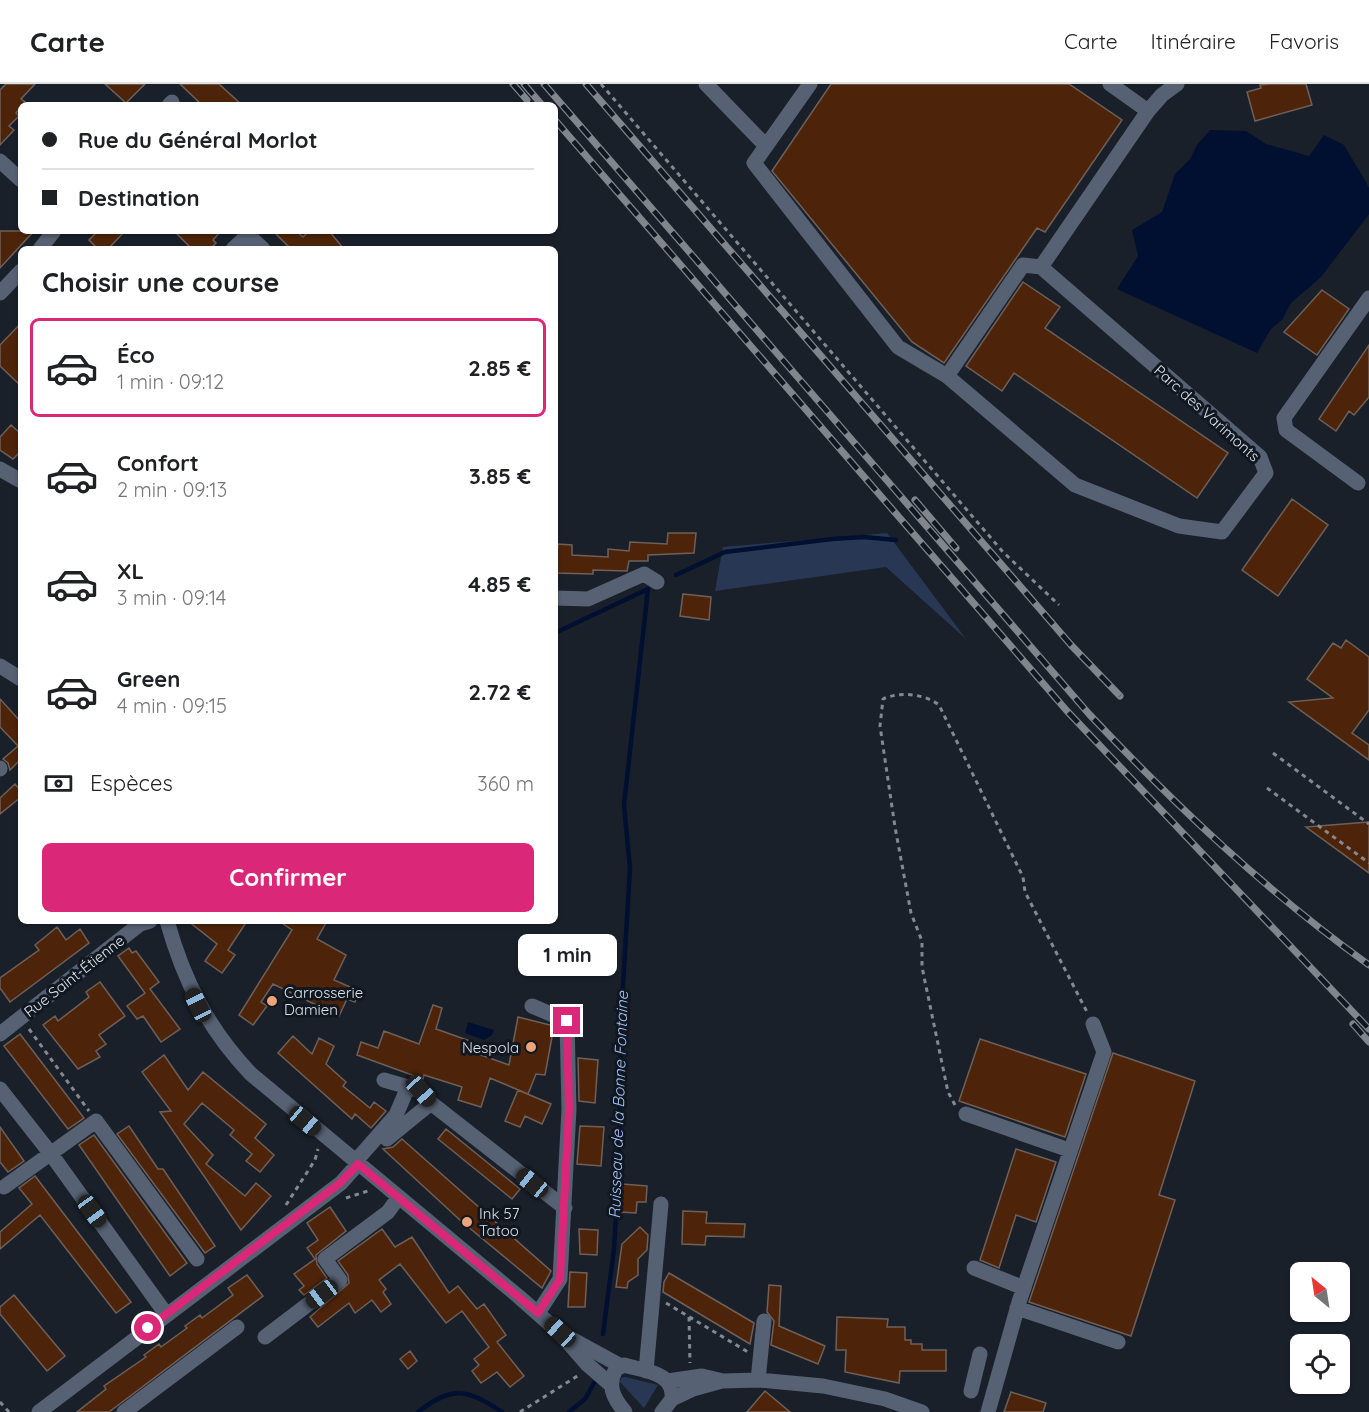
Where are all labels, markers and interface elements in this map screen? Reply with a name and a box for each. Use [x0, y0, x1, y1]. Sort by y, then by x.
text: Carte [30, 24, 105, 59]
text: Carte [1064, 28, 1118, 54]
text: Itinéraire [1151, 28, 1236, 54]
text: Favoris [1269, 28, 1339, 54]
text: Rue du Général Morlot [78, 126, 318, 154]
text: Destination [78, 184, 200, 212]
text: Choisir une course [42, 265, 279, 299]
icon: car [45, 341, 99, 395]
text: Éco [117, 341, 155, 369]
text: 2.85 € [468, 354, 531, 382]
street label: Parc des Varimonts [1150, 361, 1264, 465]
text: 1 min · 09:12 [117, 369, 224, 394]
icon: car [45, 449, 99, 503]
text: Confort [117, 449, 199, 477]
text: 3.85 € [469, 462, 531, 490]
text: 2 min · 09:13 [117, 477, 227, 502]
icon: car [45, 557, 99, 611]
text: XL [117, 557, 144, 585]
text: 4.85 € [468, 570, 531, 598]
text: 3 min · 09:14 [117, 585, 226, 610]
icon: car [45, 665, 99, 719]
text: Green [117, 665, 180, 693]
text: 2.72 € [468, 678, 531, 706]
text: 4 min · 09:15 [117, 693, 227, 718]
icon: cash [42, 767, 75, 800]
text: Espèces [90, 769, 173, 797]
text: 360 m [477, 771, 534, 796]
button: Confirmer [42, 843, 534, 912]
street label: Rue Saint-Étienne [20, 931, 128, 1021]
callout: 1 min [518, 934, 616, 976]
text: 1 min [543, 942, 592, 967]
place label: Carrosserie Damien [284, 983, 363, 1019]
car [182, 985, 214, 1025]
water label: Ruisseau de la Bonne Fontaine [604, 990, 632, 1219]
marker: Carrosserie Damien [265, 994, 279, 1008]
route end [553, 1007, 580, 1034]
place label: Nespola [462, 1038, 519, 1057]
marker: Nespola [524, 1040, 538, 1054]
car [402, 1072, 440, 1110]
car [285, 1103, 325, 1139]
car [512, 1165, 552, 1201]
car [74, 1191, 110, 1231]
place label: Ink 57 Tatoo [479, 1204, 520, 1240]
marker: Ink 57 Tatoo [460, 1215, 474, 1229]
north arrow [1290, 1262, 1350, 1322]
map controls [1290, 1262, 1350, 1394]
car [302, 1276, 342, 1312]
car [541, 1313, 579, 1351]
route start [134, 1314, 161, 1341]
button: locate [1290, 1334, 1350, 1394]

